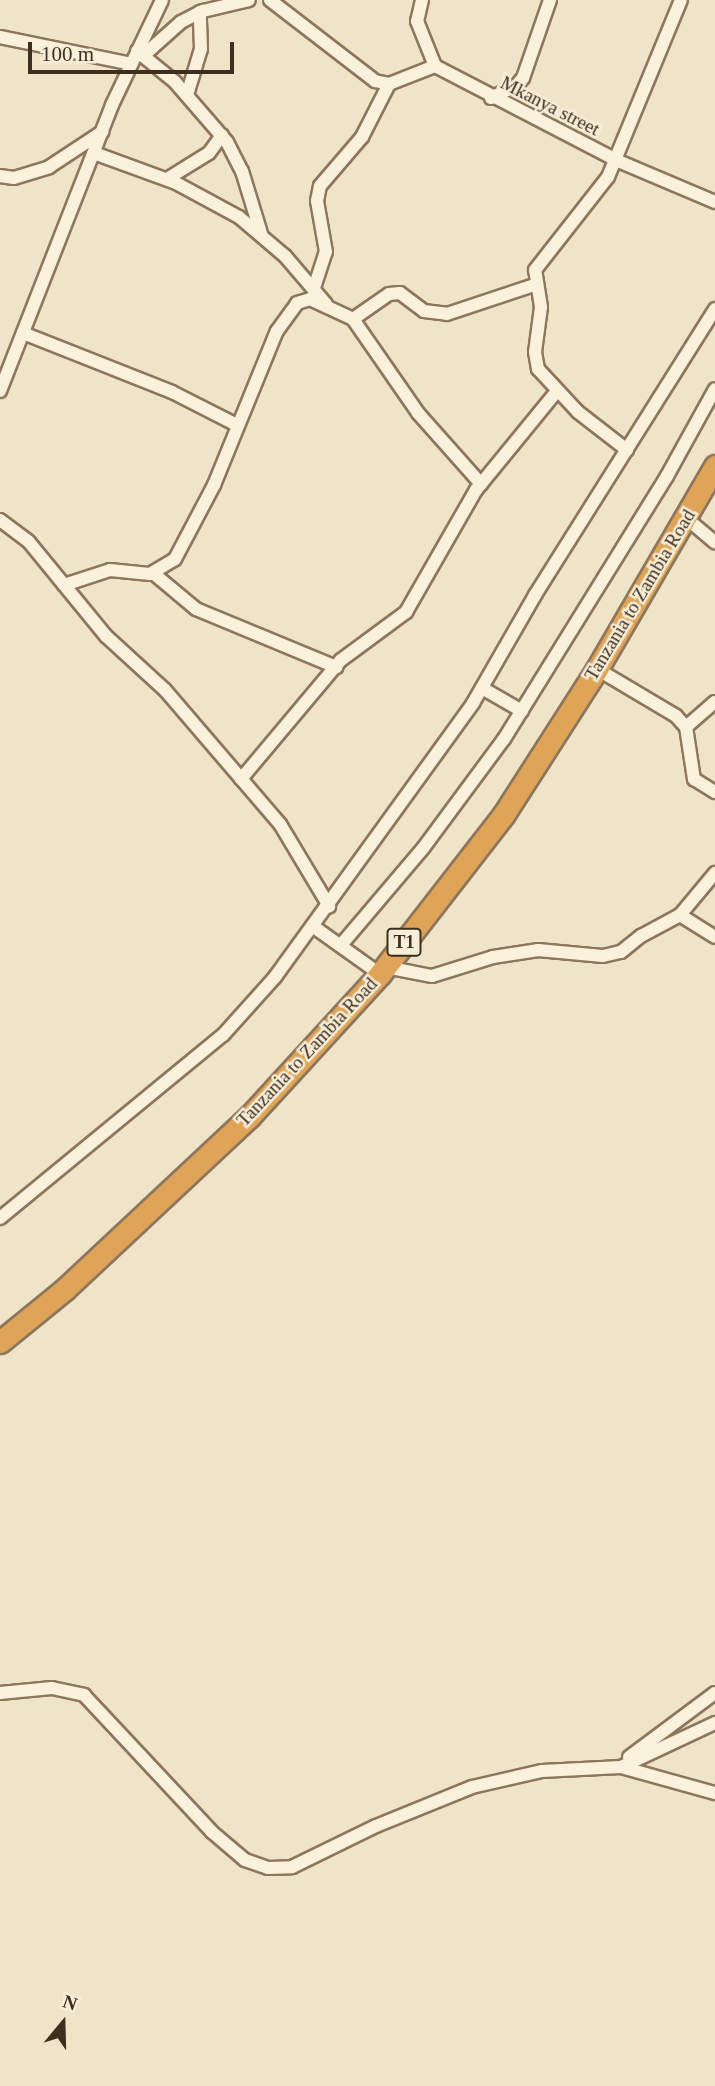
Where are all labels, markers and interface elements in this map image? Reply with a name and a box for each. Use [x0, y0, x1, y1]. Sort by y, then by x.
scale bar [32, 28, 238, 72]
text: 100 m [41, 42, 94, 66]
street label: Mkanya street [497, 71, 603, 141]
street label: Tanzania to Zambia Road [580, 505, 700, 685]
road number: T1 [385, 928, 423, 957]
street label: Tanzania to Zambia Road [232, 973, 382, 1131]
north arrow [28, 1988, 98, 2058]
text: N [60, 1991, 80, 2015]

